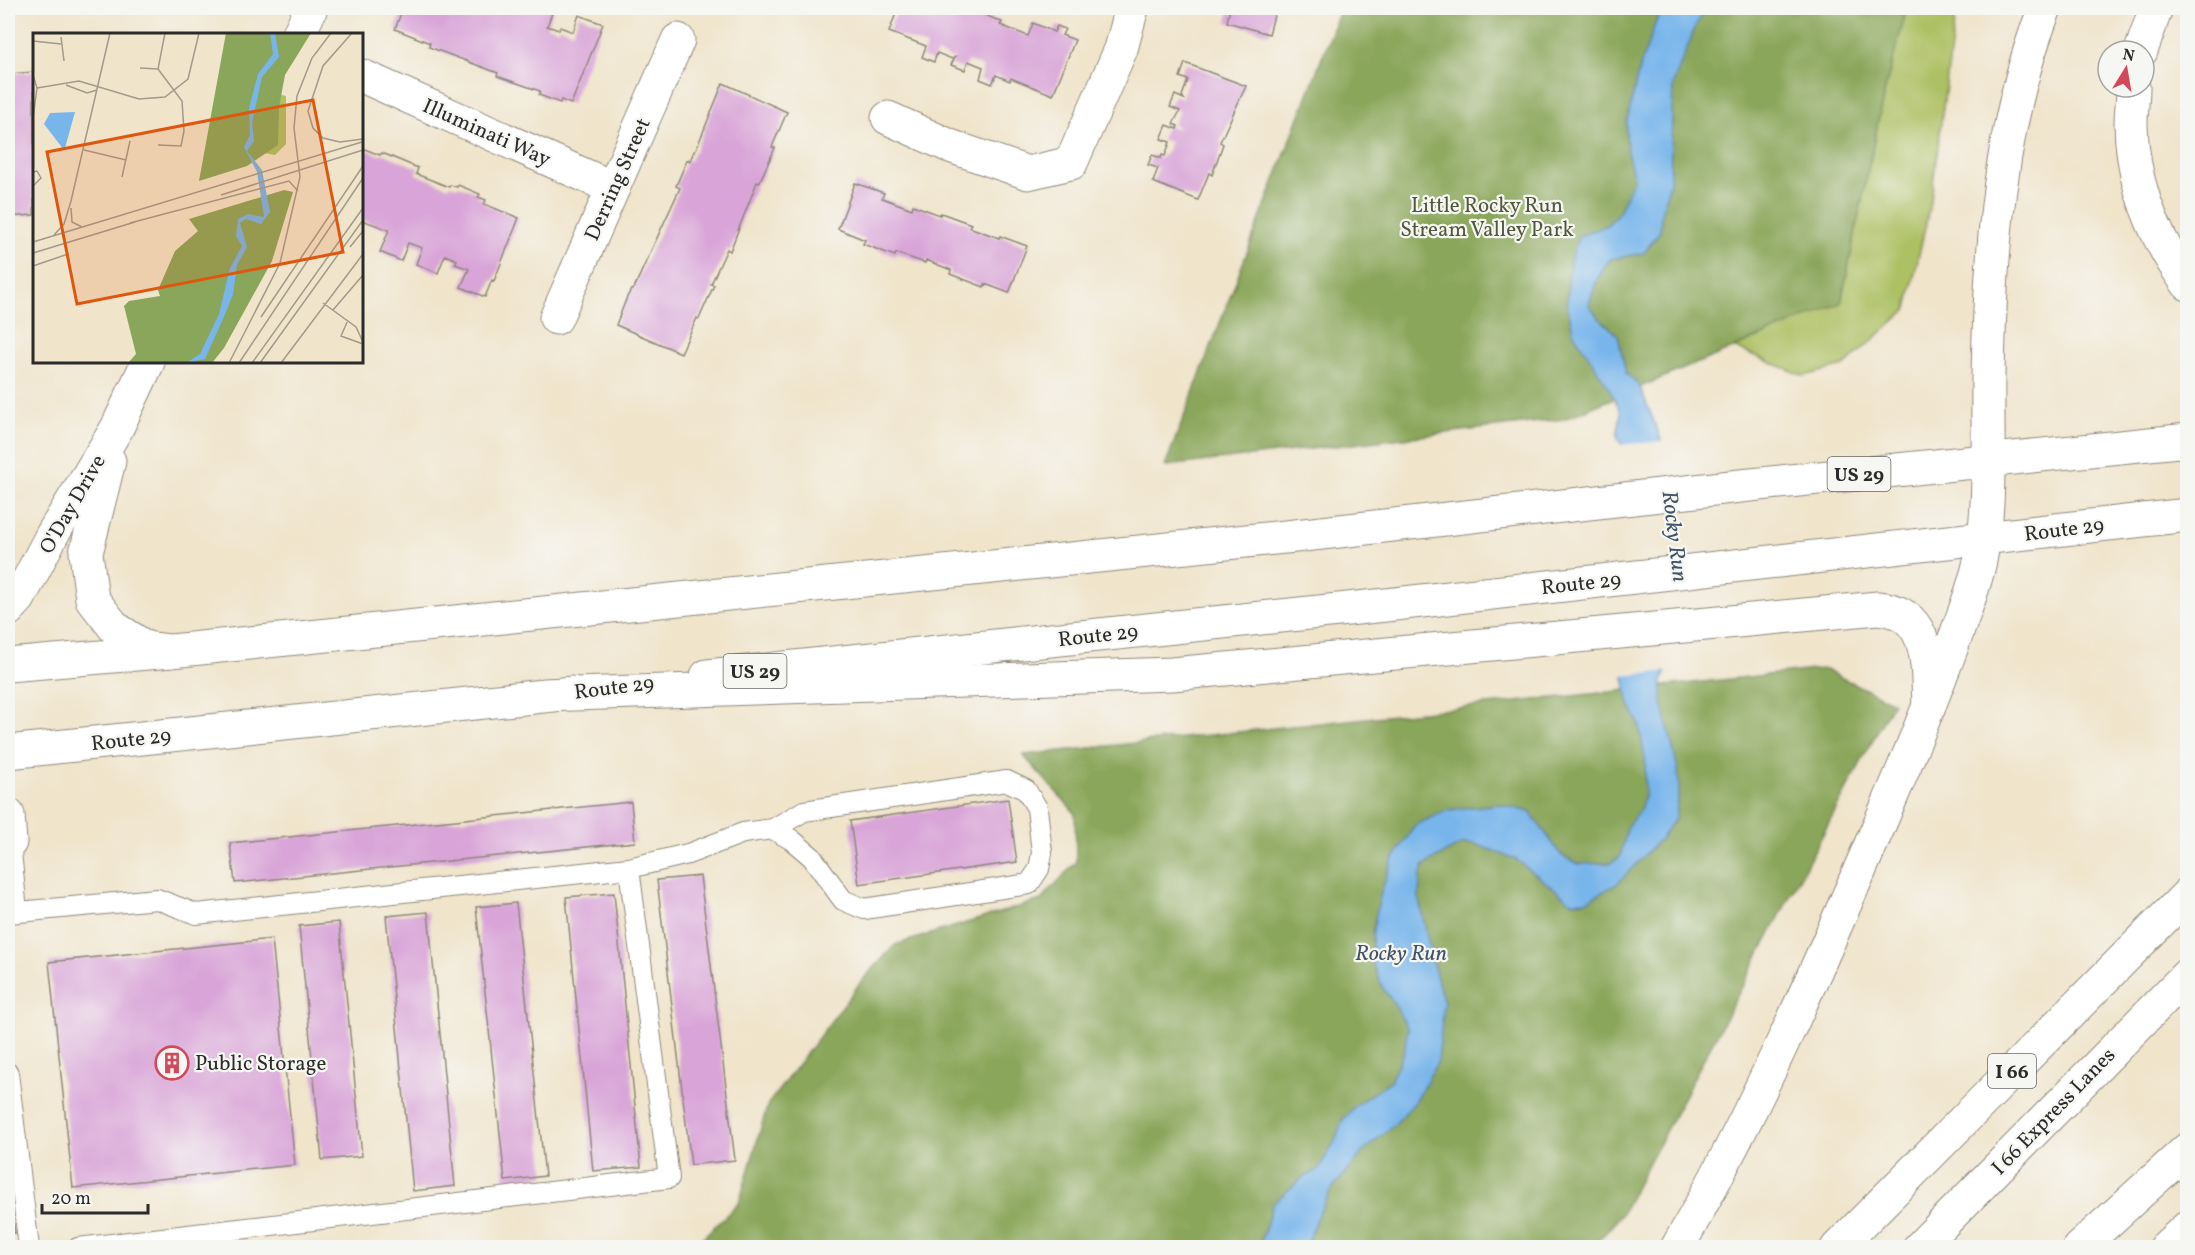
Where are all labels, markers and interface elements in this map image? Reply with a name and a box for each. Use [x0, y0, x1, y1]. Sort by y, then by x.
inset map [33, 33, 363, 363]
north arrow [2096, 39, 2156, 99]
text: N [2121, 44, 2137, 68]
street label: Illuminati Way [418, 92, 556, 175]
street label: Derring Street [578, 114, 658, 246]
park label: Little Rocky Run Stream Valley Park [1400, 192, 1574, 245]
street label: O'Day Drive [33, 450, 113, 560]
road number: US 29 [1828, 457, 1890, 491]
water label: Rocky Run [1653, 489, 1694, 584]
street label: Route 29 [2023, 511, 2106, 550]
street label: Route 29 [1540, 566, 1623, 603]
street label: Route 29 [1057, 618, 1140, 655]
road number: US 29 [724, 654, 786, 688]
street label: Route 29 [573, 669, 656, 708]
street label: Route 29 [90, 722, 173, 759]
water label: Rocky Run [1355, 939, 1447, 970]
street label: I 66 Express Lanes [1986, 1042, 2123, 1182]
building icon: Public Storage [154, 1045, 190, 1081]
place label: Public Storage [195, 1050, 326, 1079]
road number: I 66 [1988, 1054, 2036, 1088]
scale bar [42, 1177, 148, 1215]
text: 20 m [51, 1187, 91, 1212]

